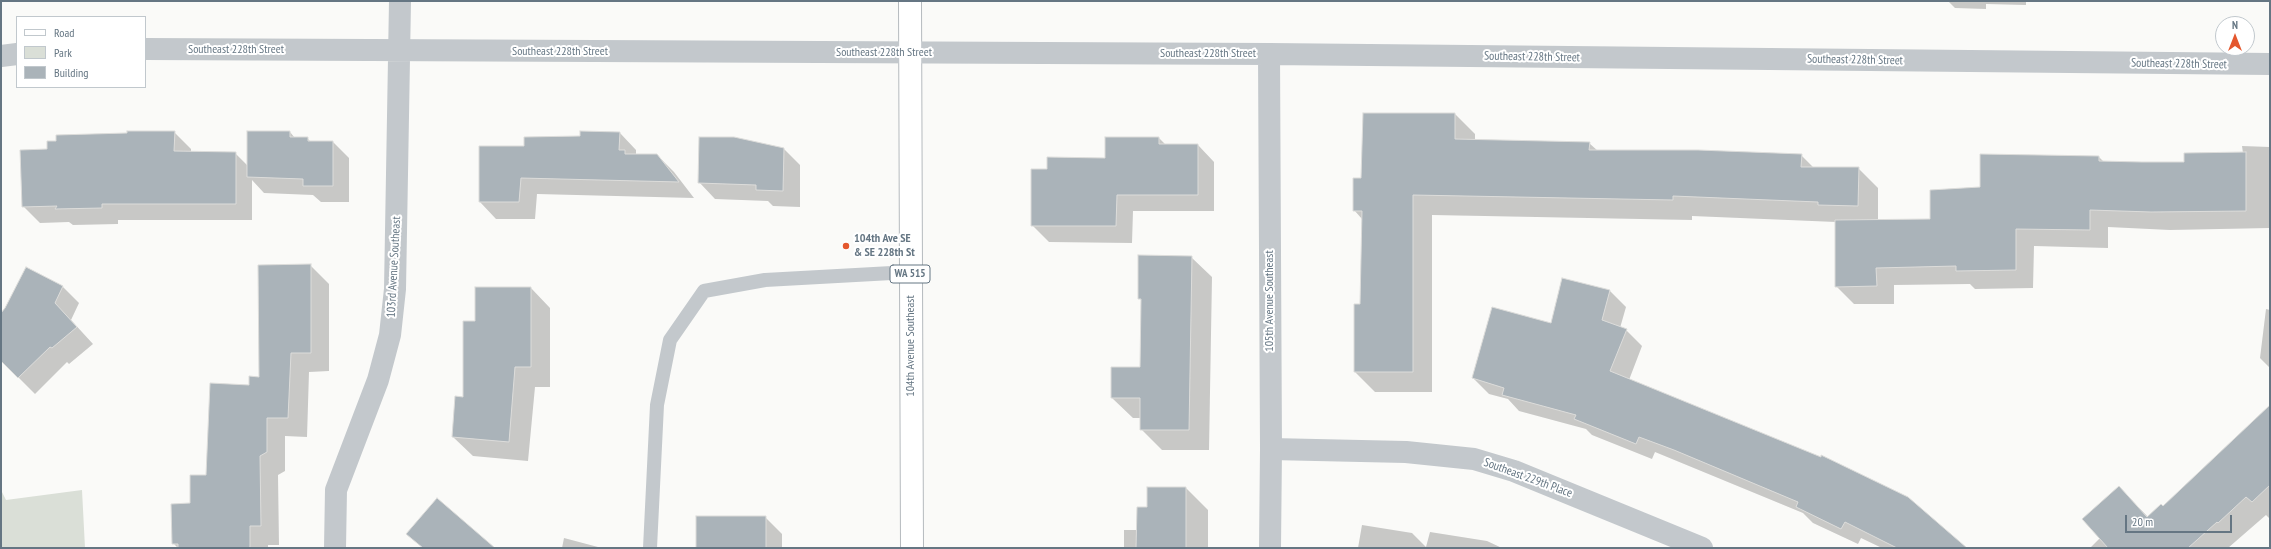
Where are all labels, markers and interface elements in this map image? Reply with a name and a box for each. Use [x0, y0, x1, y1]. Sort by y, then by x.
legend [16, 16, 146, 88]
north arrow [2215, 16, 2255, 56]
text: N [2232, 18, 2238, 32]
text: Road [54, 25, 74, 40]
street label: Southeast 228th Street [188, 43, 284, 57]
text: Park [54, 45, 72, 60]
street label: Southeast 228th Street [512, 45, 608, 59]
street label: Southeast 228th Street [836, 46, 932, 60]
street label: Southeast 228th Street [1160, 47, 1256, 61]
street label: Southeast 228th Street [1484, 49, 1580, 65]
street label: Southeast 228th Street [1807, 52, 1903, 68]
street label: Southeast 228th Street [2131, 56, 2227, 72]
text: Building [54, 65, 89, 80]
street label: 103rd Avenue Southeast [384, 216, 404, 318]
place label: 104th Ave SE & SE 228th St [854, 232, 915, 260]
marker: 104th Ave SE & SE 228th St [841, 241, 851, 251]
street label: 105th Avenue Southeast [1263, 250, 1277, 352]
road number: WA 515 [890, 265, 930, 283]
street label: 104th Avenue Southeast [904, 295, 918, 397]
street label: Southeast 229th Place [1482, 455, 1574, 501]
scale bar [2127, 507, 2234, 533]
text: 20 m [2132, 514, 2153, 529]

